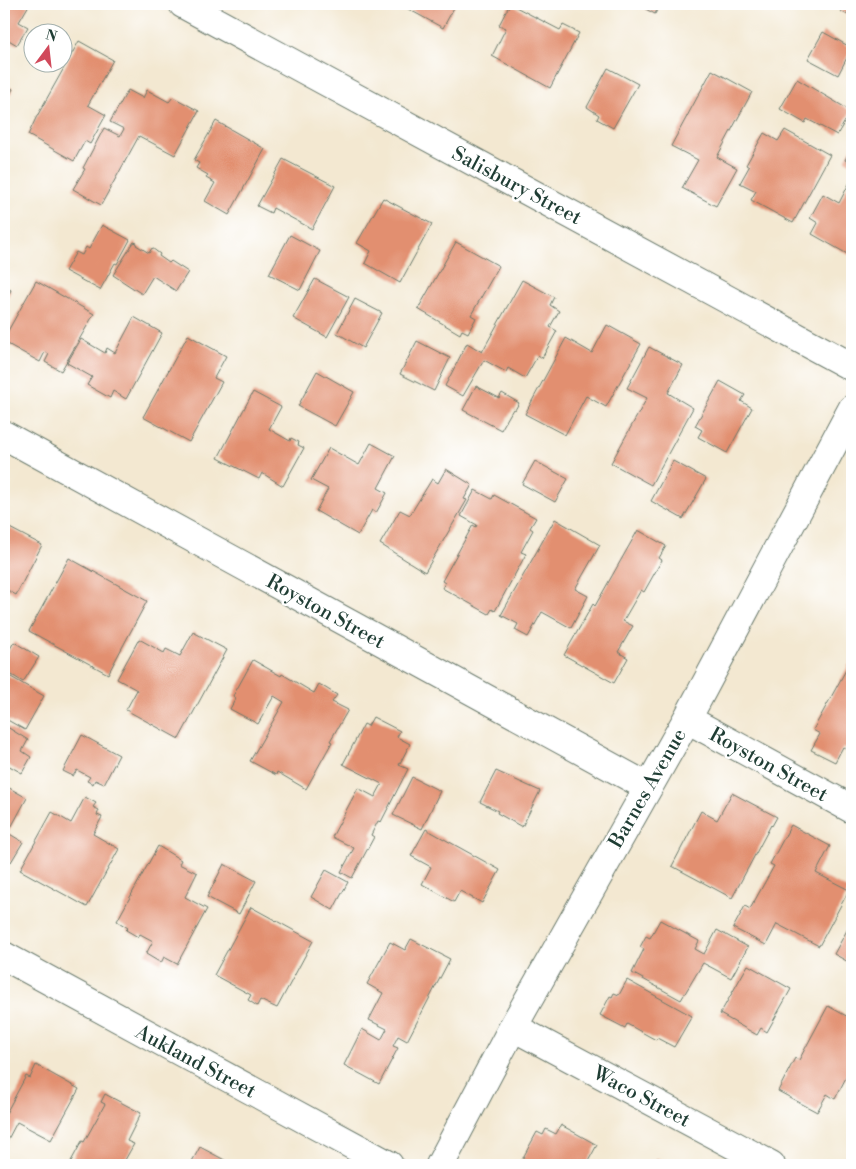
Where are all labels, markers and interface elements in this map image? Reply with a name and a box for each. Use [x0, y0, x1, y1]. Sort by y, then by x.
north arrow [22, 22, 72, 72]
text: N [43, 26, 59, 47]
street label: Salisbury Street [447, 142, 585, 231]
street label: Royston Street [262, 569, 389, 655]
street label: Royston Street [705, 722, 832, 808]
street label: Barnes Avenue [603, 724, 693, 854]
street label: Aukland Street [130, 1020, 260, 1105]
street label: Waco Street [587, 1061, 694, 1133]

